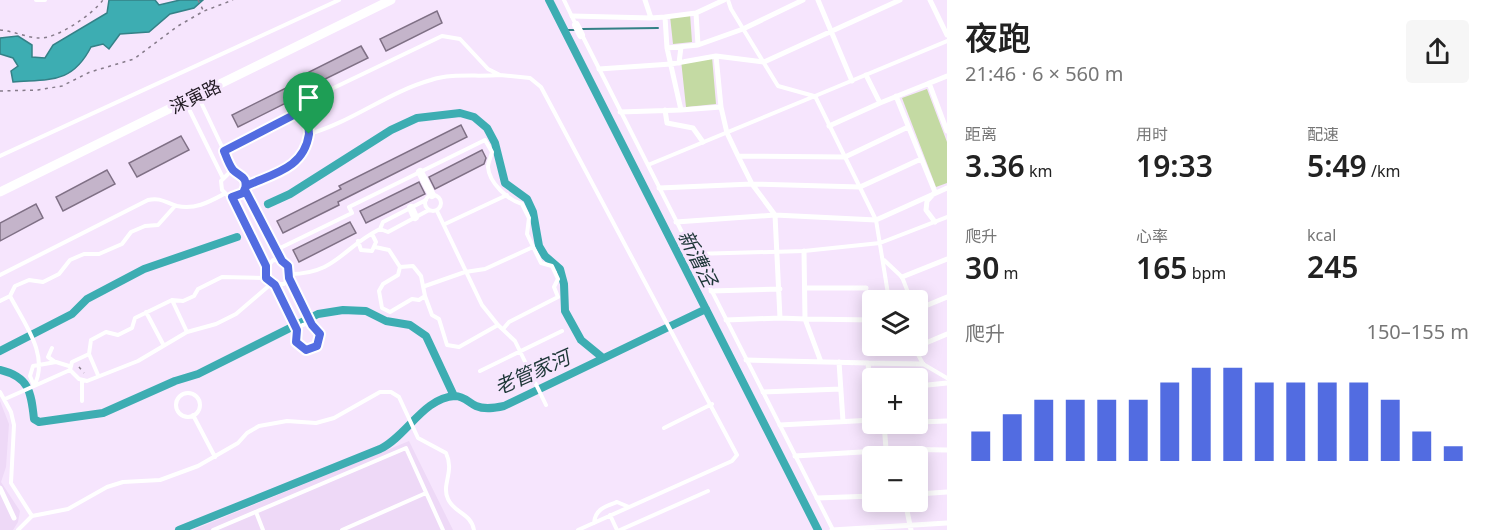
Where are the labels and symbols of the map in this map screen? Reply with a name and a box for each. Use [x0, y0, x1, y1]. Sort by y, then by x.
pin [283, 72, 334, 134]
street label: 涞寅路 [165, 73, 225, 119]
water label: 新漕泾 [672, 225, 725, 293]
water label: 老管家河 [490, 342, 578, 401]

